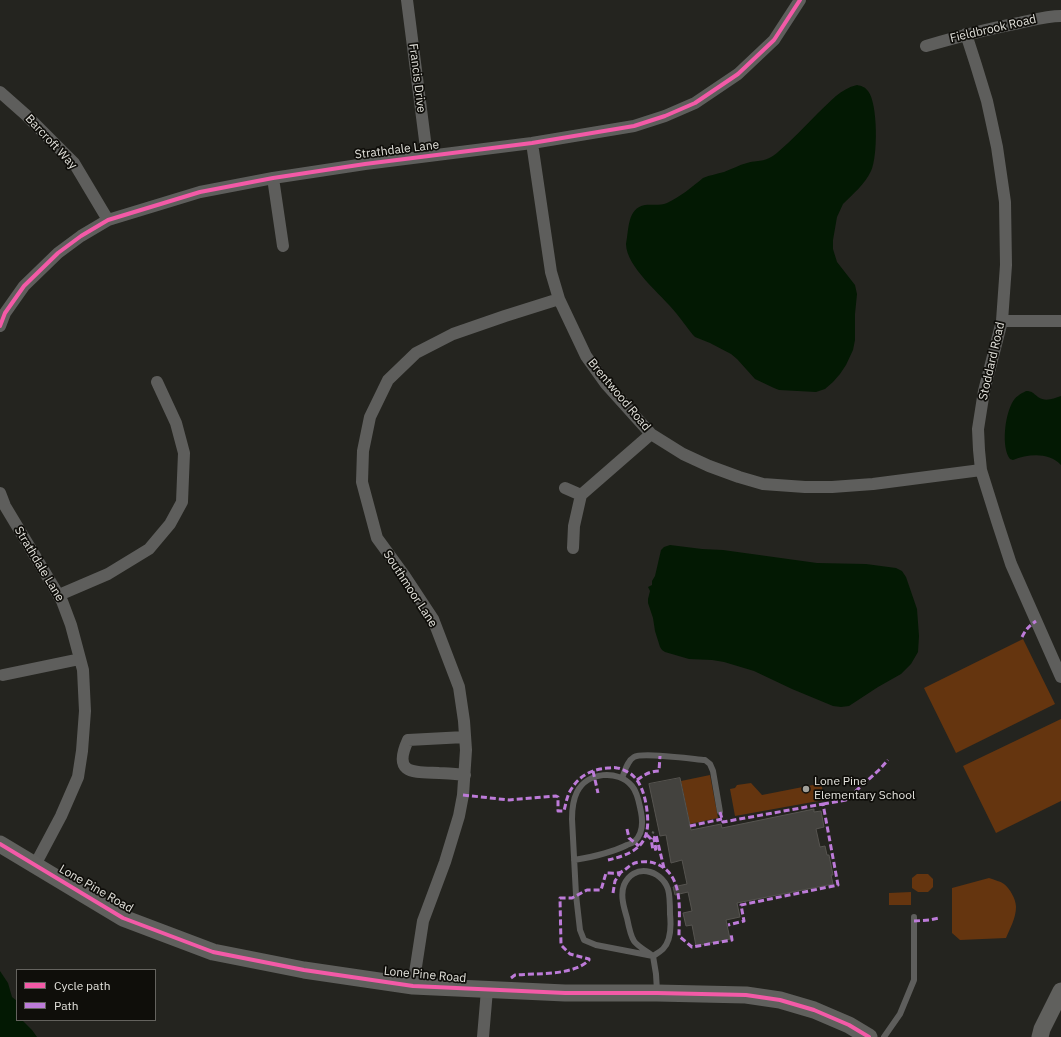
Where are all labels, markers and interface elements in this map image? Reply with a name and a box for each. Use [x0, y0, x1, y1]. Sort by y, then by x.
street label: Fieldbrook Road [949, 12, 1037, 46]
street label: Francis Drive [406, 43, 428, 113]
street label: Barcroft Way [22, 112, 80, 172]
street label: Strathdale Lane [354, 138, 440, 162]
street label: Stoddard Road [976, 320, 1008, 402]
street label: Brentwood Road [585, 356, 653, 434]
street label: Strathdale Lane [11, 524, 67, 604]
street label: Southmoor Lane [380, 548, 440, 630]
place label: Lone Pine Elementary School [814, 775, 915, 803]
marker: Lone Pine Elementary School [801, 784, 811, 794]
street label: Lone Pine Road [56, 862, 136, 916]
street label: Lone Pine Road [383, 964, 467, 986]
legend [16, 969, 156, 1021]
text: Cycle path [54, 978, 111, 993]
text: Path [54, 998, 79, 1013]

